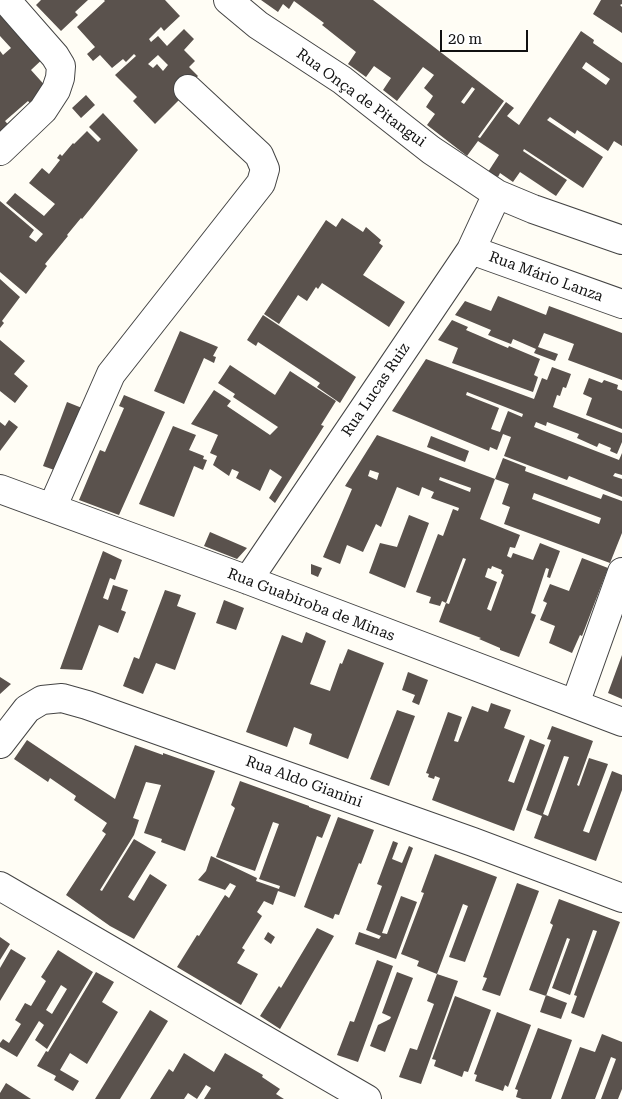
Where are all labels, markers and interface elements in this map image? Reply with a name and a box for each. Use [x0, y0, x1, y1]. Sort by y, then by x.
scale bar [442, 20, 530, 52]
text: 20 m [448, 30, 482, 48]
street label: Rua Onça de Pitangui [293, 45, 429, 151]
street label: Rua Mário Lanza [487, 248, 605, 306]
street label: Rua Lucas Ruiz [338, 340, 414, 440]
street label: Rua Guabiroba de Minas [225, 565, 397, 645]
street label: Rua Aldo Gianini [243, 753, 365, 811]

